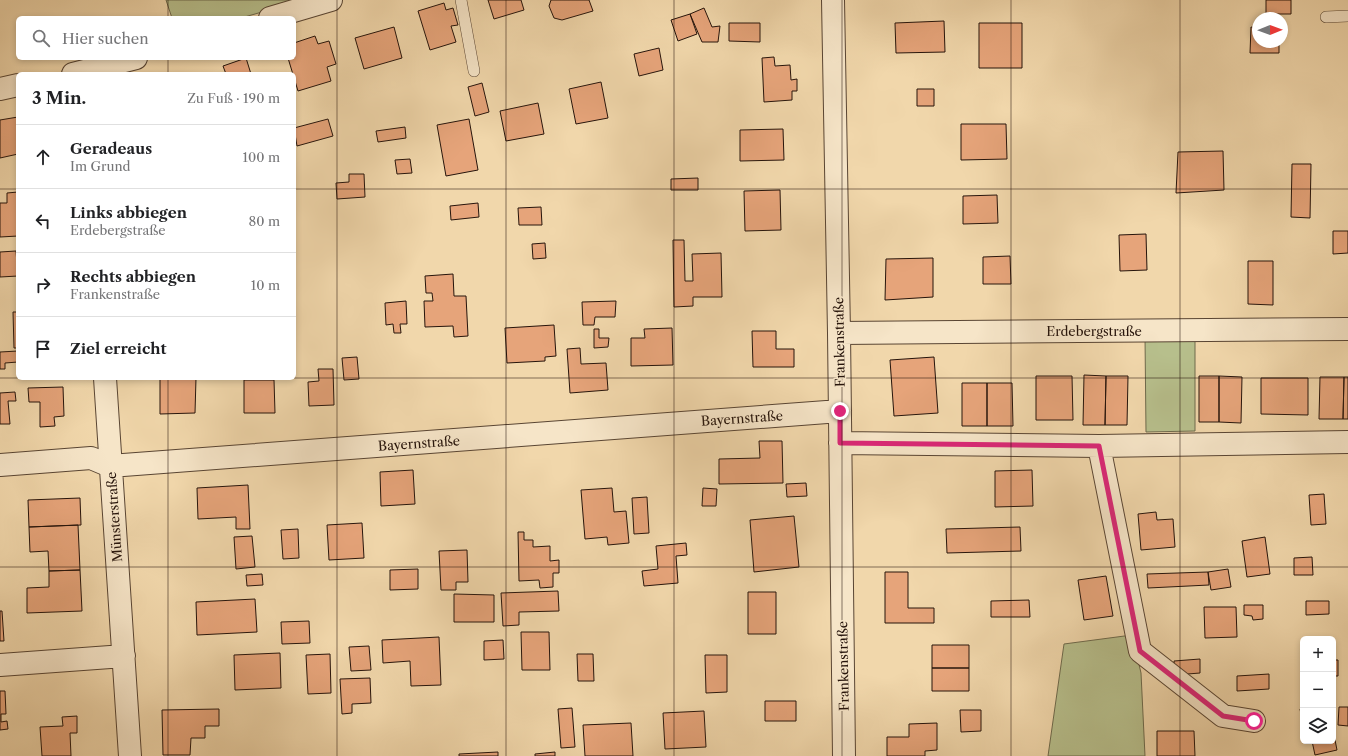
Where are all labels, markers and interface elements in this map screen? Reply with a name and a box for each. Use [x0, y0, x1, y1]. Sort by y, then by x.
north arrow [1252, 12, 1288, 48]
search box [16, 16, 296, 60]
icon: search [30, 27, 52, 49]
text: Hier suchen [62, 29, 149, 48]
text: 3 Min. [32, 88, 86, 108]
text: Zu Fuß · 190 m [187, 90, 280, 106]
text: Geradeaus [70, 139, 152, 158]
icon: ahead [32, 146, 54, 168]
text: 100 m [242, 149, 280, 165]
text: Im Grund [70, 158, 130, 174]
text: Links abbiegen [70, 203, 187, 222]
icon: left [32, 210, 54, 232]
text: 80 m [248, 213, 280, 229]
text: Erdebergstraße [70, 222, 166, 238]
text: Rechts abbiegen [70, 267, 196, 286]
icon: right [32, 274, 54, 296]
text: 10 m [251, 277, 280, 293]
text: Frankenstraße [70, 286, 160, 302]
street label: Frankenstraße [830, 297, 848, 387]
street label: Erdebergstraße [1046, 323, 1142, 339]
icon: arrive [32, 338, 54, 360]
text: Ziel erreicht [70, 339, 166, 358]
route end [831, 402, 849, 420]
street label: Bayernstraße [700, 407, 784, 429]
street label: Bayernstraße [377, 432, 461, 454]
street label: Münsterstraße [103, 471, 125, 563]
street label: Frankenstraße [834, 621, 852, 711]
map controls [1300, 636, 1336, 744]
button: + [1300, 636, 1336, 672]
button: − [1300, 672, 1336, 708]
button: layers [1300, 708, 1336, 744]
route start [1245, 712, 1263, 730]

